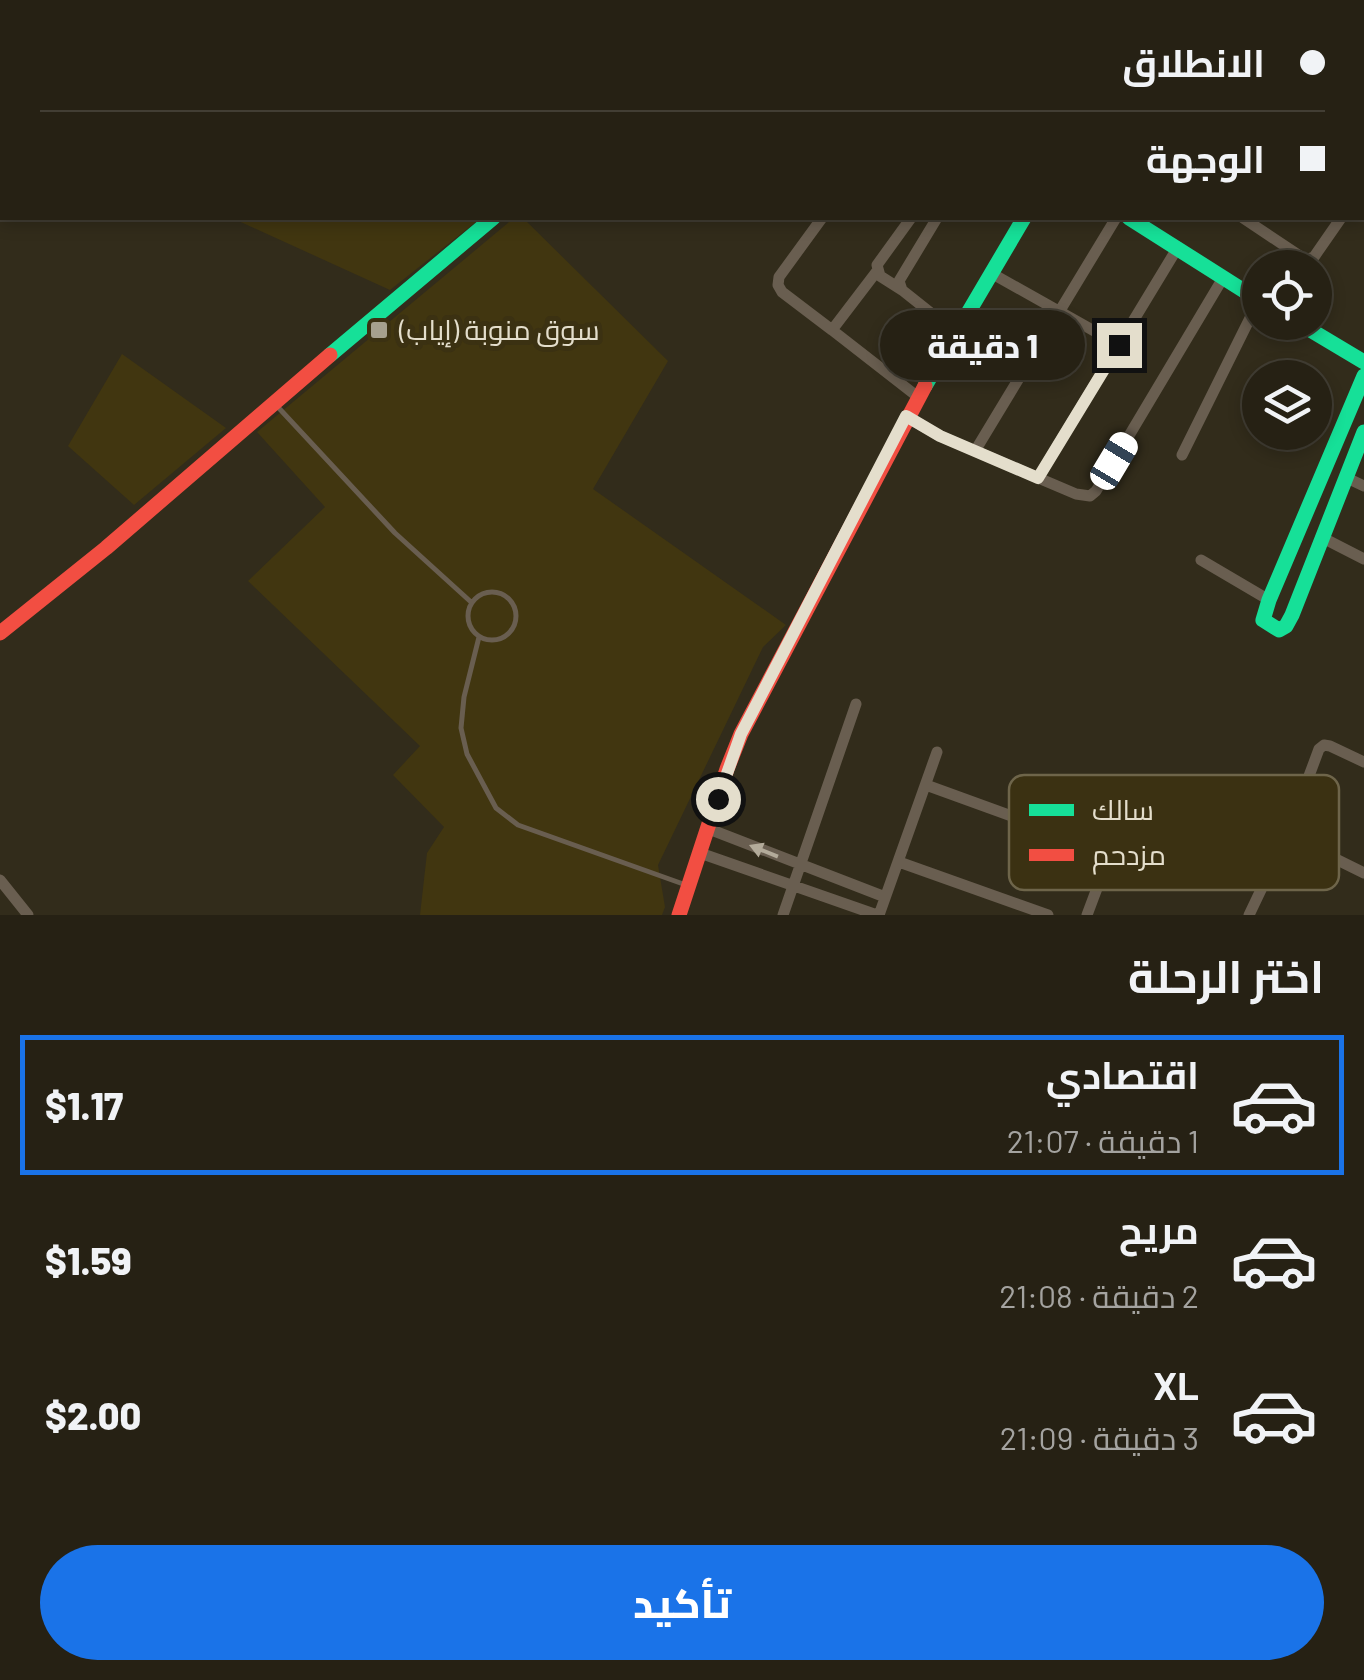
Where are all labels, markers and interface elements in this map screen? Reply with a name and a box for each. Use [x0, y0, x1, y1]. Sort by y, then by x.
text: الانطلاق [1122, 39, 1265, 85]
text: الوجهة [1146, 135, 1265, 181]
map controls [1242, 250, 1332, 450]
button: locate [1242, 250, 1332, 340]
callout: 1 دقيقة [879, 310, 1084, 380]
place label: سوق منوبة (إياب) [398, 312, 600, 348]
marker: سوق منوبة (إياب) [368, 319, 390, 341]
route end [1097, 323, 1142, 368]
text: 1 دقيقة [927, 326, 1038, 364]
button: layers [1242, 360, 1332, 450]
car [1086, 428, 1142, 494]
legend [1009, 775, 1339, 890]
route start [696, 777, 741, 822]
text: سالك [1092, 792, 1154, 826]
text: مزدحم [1092, 837, 1166, 875]
one-way arrow [749, 843, 779, 859]
text: اختر الرحلة [1128, 948, 1324, 1002]
text: اقتصادي [1046, 1051, 1199, 1097]
icon: car [1229, 1060, 1319, 1150]
text: $1.17 [45, 1082, 123, 1128]
text: 1 دقيقة · 21:07 [1007, 1121, 1199, 1159]
text: مريح [1119, 1206, 1199, 1252]
icon: car [1229, 1215, 1319, 1305]
text: $1.59 [45, 1237, 132, 1283]
text: 2 دقيقة · 21:08 [999, 1276, 1199, 1314]
text: XL [1153, 1362, 1199, 1408]
icon: car [1229, 1370, 1319, 1460]
text: $2.00 [45, 1392, 141, 1438]
text: 3 دقيقة · 21:09 [1000, 1418, 1199, 1456]
button: تأكيد [40, 1545, 1324, 1660]

